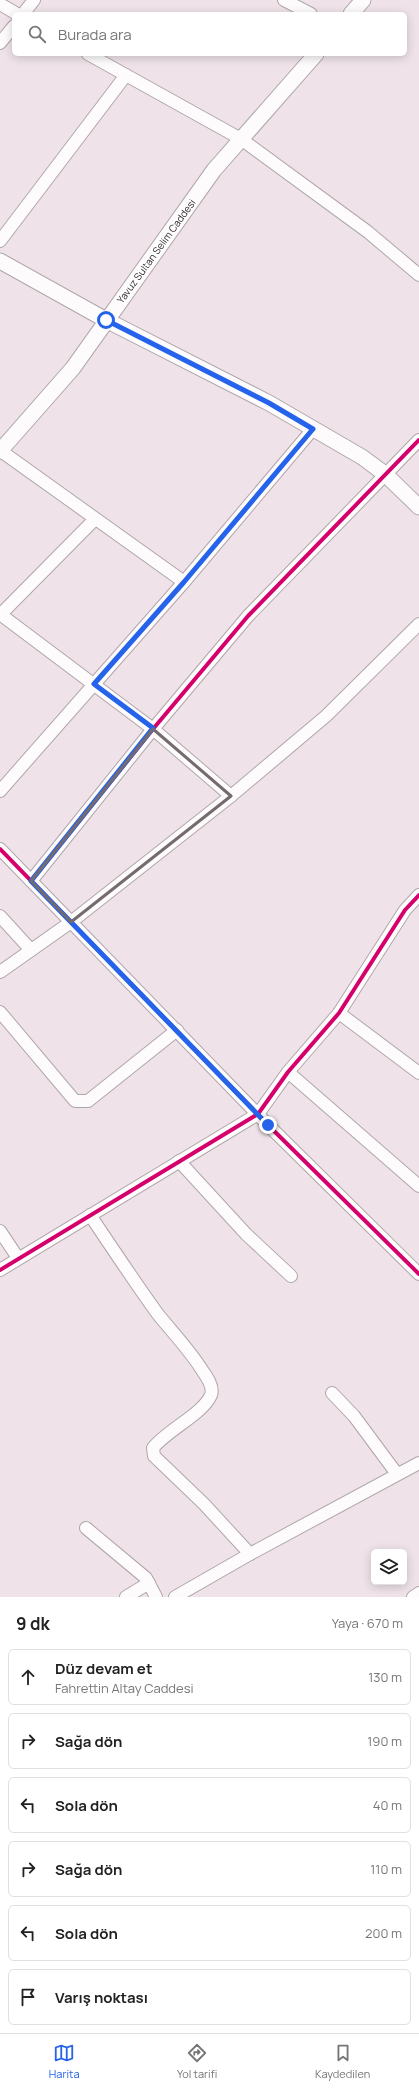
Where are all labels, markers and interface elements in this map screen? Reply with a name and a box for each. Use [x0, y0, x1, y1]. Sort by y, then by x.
search box [12, 12, 407, 56]
icon: search [26, 23, 48, 45]
text: Burada ara [58, 24, 132, 45]
street label: Yavuz Sultan Selim Caddesi [113, 196, 199, 306]
route start [97, 311, 115, 329]
route end [259, 1116, 277, 1134]
map controls [371, 1549, 407, 1585]
button: layers [371, 1549, 407, 1585]
text: 9 dk [16, 1612, 50, 1635]
text: Yaya · 670 m [332, 1614, 403, 1632]
text: Düz devam et [55, 1658, 152, 1679]
icon: ahead [17, 1666, 39, 1688]
text: 130 m [368, 1668, 402, 1686]
text: Fahrettin Altay Caddesi [55, 1679, 194, 1697]
icon: right [17, 1730, 39, 1752]
text: Sağa dön [55, 1731, 122, 1752]
text: 190 m [367, 1732, 402, 1750]
icon: left [17, 1794, 39, 1816]
text: Sola dön [55, 1795, 118, 1816]
text: 40 m [373, 1796, 402, 1814]
icon: right [17, 1858, 39, 1880]
text: Sağa dön [55, 1859, 122, 1880]
text: 110 m [370, 1860, 402, 1878]
icon: left [17, 1922, 39, 1944]
text: Sola dön [55, 1923, 118, 1944]
text: 200 m [365, 1924, 402, 1942]
icon: arrive [17, 1986, 39, 2008]
text: Varış noktası [55, 1987, 148, 2008]
tab: Harita [49, 2042, 80, 2081]
tab: Yol tarifi [177, 2042, 217, 2081]
tab: Kaydedilen [315, 2042, 370, 2081]

